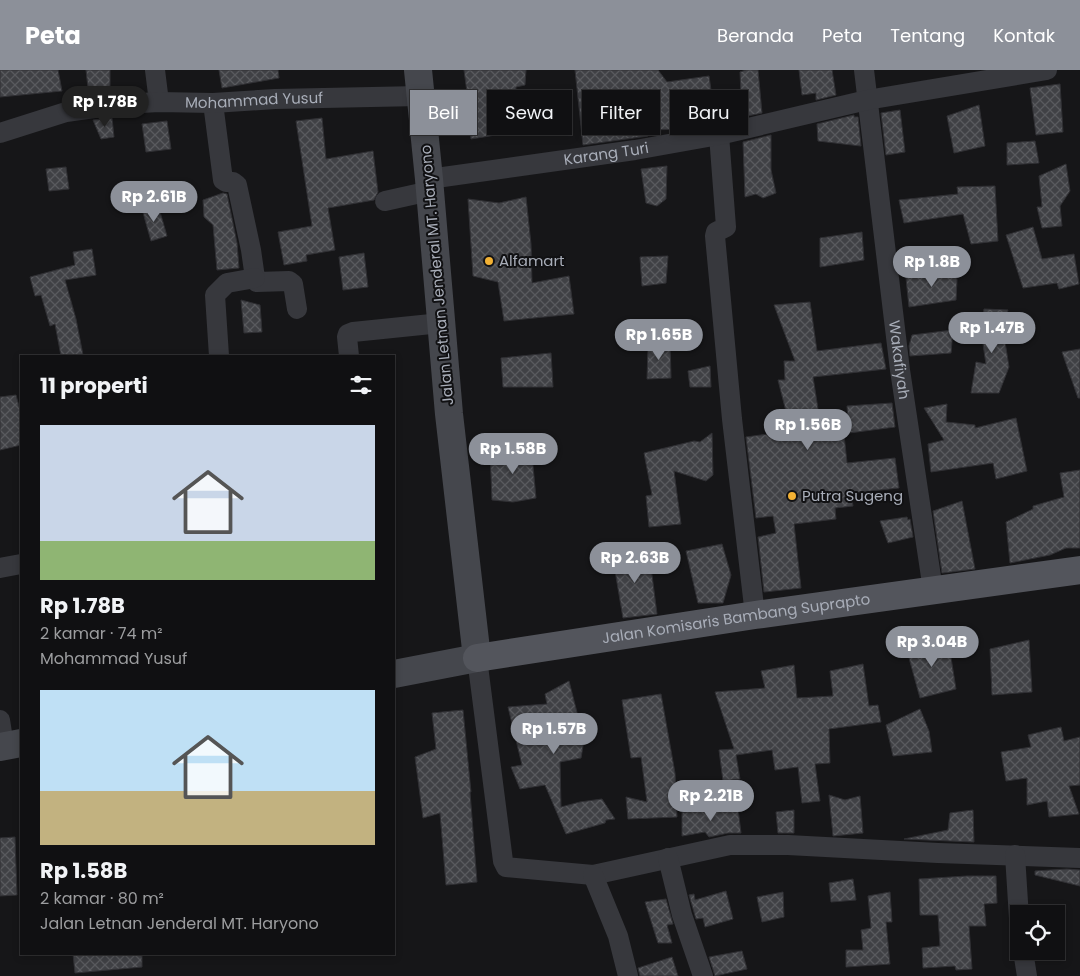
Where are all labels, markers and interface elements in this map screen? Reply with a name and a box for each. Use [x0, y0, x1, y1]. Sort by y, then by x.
text: Peta [25, 19, 81, 52]
text: Beranda [717, 23, 794, 48]
text: Peta [822, 23, 862, 48]
text: Tentang [890, 23, 965, 48]
text: Kontak [993, 23, 1055, 48]
pin: Rp 1.78B [53, 85, 157, 128]
street label: Mohammad Yusuf [185, 87, 323, 113]
text: Rp 1.78B [73, 90, 137, 113]
chip: Beli [410, 90, 477, 135]
chip: Sewa [487, 90, 572, 135]
chip: Filter [582, 90, 660, 135]
chip: Baru [670, 90, 748, 135]
street label: Karang Turi [562, 137, 650, 170]
street label: Jalan Letnan Jenderal MT. Haryono [415, 144, 458, 406]
pin: Rp 2.61B [102, 180, 206, 223]
text: Rp 2.61B [121, 185, 187, 208]
pin: Rp 1.8B [886, 246, 978, 288]
place label: Alfamart [499, 250, 565, 271]
text: Rp 1.8B [904, 250, 960, 273]
marker: Alfamart [483, 255, 495, 267]
pin: Rp 1.47B [940, 312, 1044, 354]
text: Rp 1.47B [959, 316, 1025, 339]
pin: Rp 1.65B [607, 318, 711, 361]
street label: Wakafiyah [884, 319, 915, 401]
text: Rp 1.65B [626, 323, 692, 346]
text: 11 properti [40, 371, 148, 400]
icon: filters [347, 371, 375, 399]
pin: Rp 1.56B [756, 408, 860, 451]
text: Rp 1.56B [775, 413, 841, 436]
pin: Rp 1.58B [461, 432, 565, 475]
text: Rp 1.58B [480, 437, 546, 460]
icon: home [163, 457, 253, 547]
place label: Putra Sugeng [802, 485, 903, 506]
marker: Putra Sugeng [786, 490, 798, 502]
pin: Rp 2.63B [583, 542, 687, 584]
text: Rp 2.63B [601, 546, 669, 569]
street label: Jalan Komisaris Bambang Suprapto [600, 588, 871, 649]
text: Rp 1.78B [40, 591, 125, 620]
text: 2 kamar · 74 m² [40, 622, 163, 645]
pin: Rp 3.04B [880, 626, 984, 668]
text: Rp 3.04B [897, 630, 967, 653]
text: Mohammad Yusuf [40, 647, 187, 670]
pin: Rp 1.57B [502, 712, 606, 755]
text: Rp 1.57B [522, 717, 586, 740]
icon: home [163, 722, 253, 812]
pin: Rp 2.21B [659, 780, 763, 822]
text: Rp 2.21B [679, 784, 743, 807]
text: Rp 1.58B [40, 856, 127, 885]
text: 2 kamar · 80 m² [40, 887, 164, 910]
map controls [1010, 905, 1065, 960]
button: locate [1010, 905, 1065, 960]
text: Jalan Letnan Jenderal MT. Haryono [40, 912, 319, 935]

